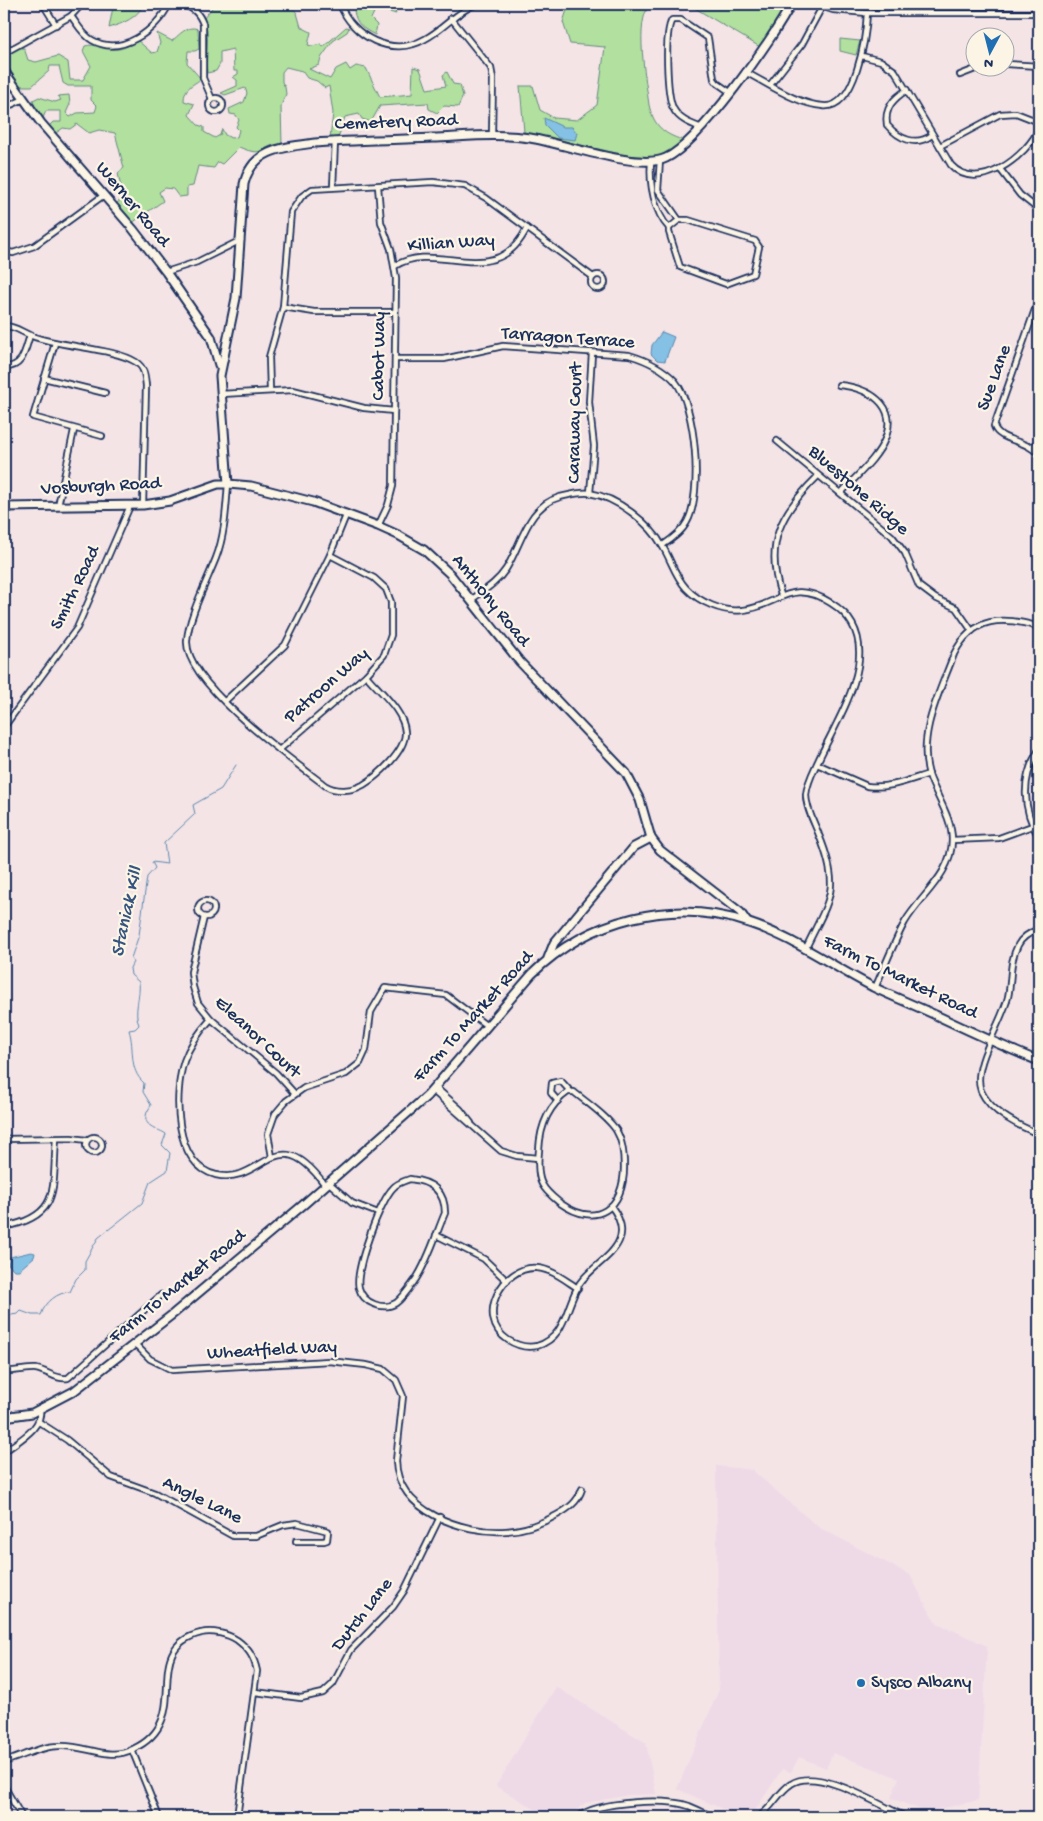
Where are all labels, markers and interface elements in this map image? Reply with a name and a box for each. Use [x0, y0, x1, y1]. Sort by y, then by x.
north arrow [966, 28, 1016, 78]
text: N [983, 53, 994, 71]
street label: Cemetery Road [334, 109, 460, 137]
street label: Werner Road [90, 158, 176, 254]
street label: Killian Way [407, 229, 496, 259]
street label: Cabot Way [368, 311, 392, 401]
street label: Tarragon Terrace [500, 323, 636, 355]
street label: Sue Lane [973, 342, 1018, 414]
street label: Caraway Court [563, 360, 589, 484]
street label: Bluestone Ridge [802, 440, 913, 541]
street label: Vosburgh Road [39, 472, 163, 502]
street label: Smith Road [46, 541, 107, 634]
street label: Anthony Road [446, 550, 535, 653]
street label: Patroon Way [279, 643, 375, 730]
water label: Staniak Kill [107, 863, 149, 959]
street label: Farm To Market Road [818, 930, 983, 1026]
street label: Farm To Market Road [408, 945, 540, 1088]
street label: Eleanor Court [209, 992, 307, 1085]
street label: Farm To Market Road [104, 1224, 252, 1350]
street label: Wheatfield Way [206, 1336, 338, 1366]
street label: Angle Lane [158, 1472, 246, 1530]
street label: Dutch Lane [326, 1574, 399, 1658]
place label: Sysco Albany [871, 1672, 972, 1695]
marker: Sysco Albany [855, 1677, 867, 1689]

